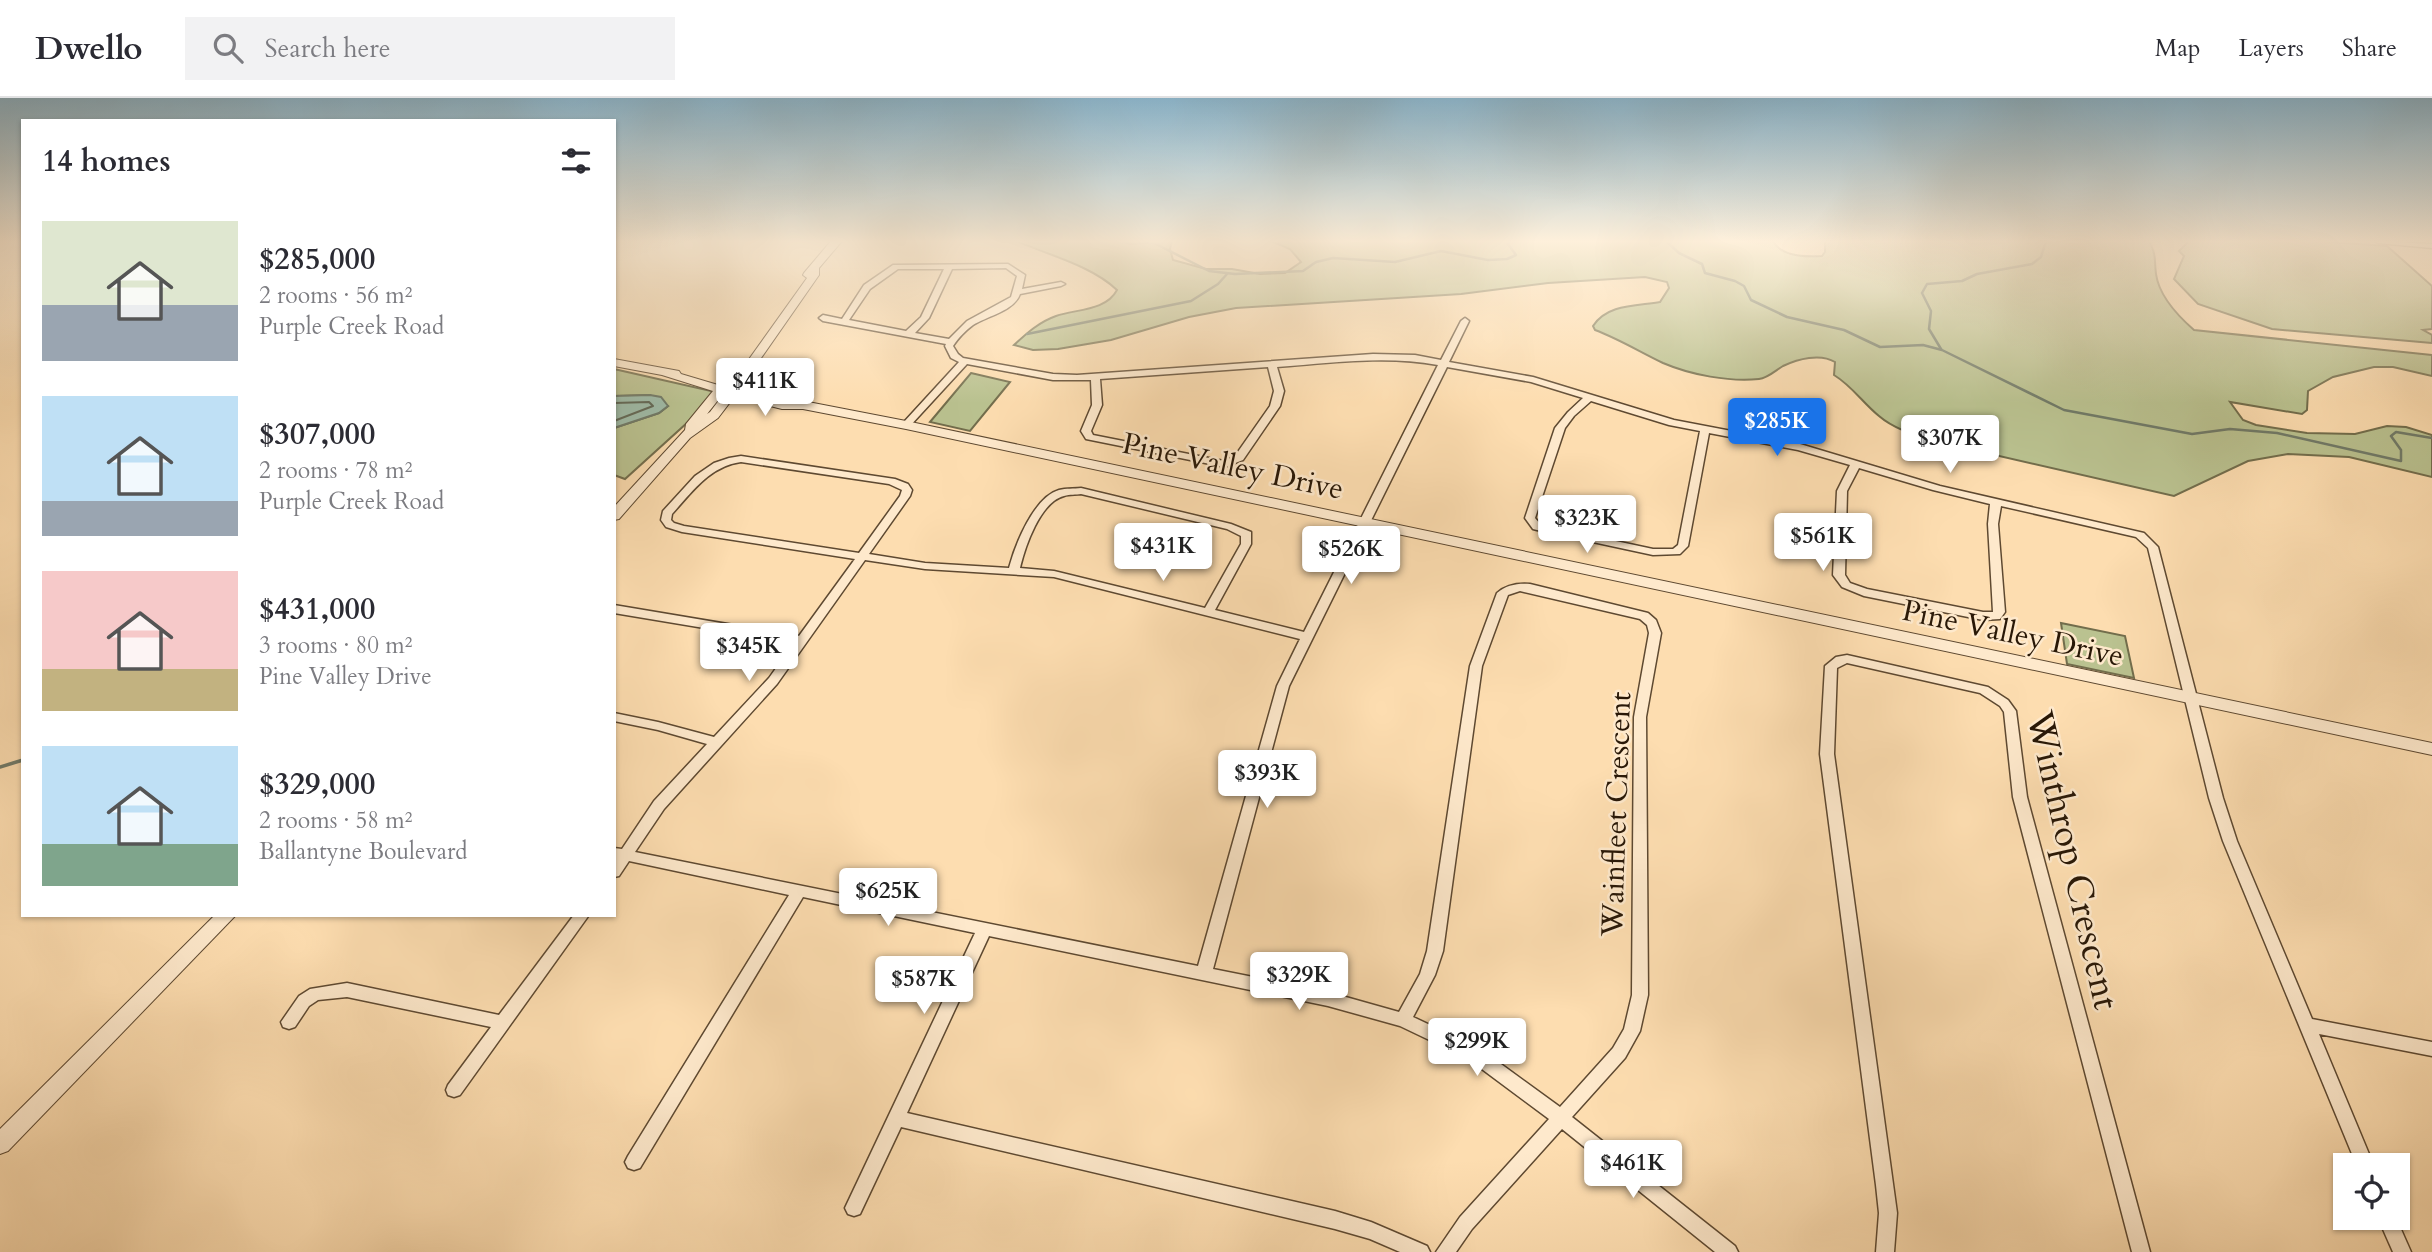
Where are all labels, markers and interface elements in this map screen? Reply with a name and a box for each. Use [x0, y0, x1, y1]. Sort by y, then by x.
search box [185, 17, 675, 80]
text: Dwello [35, 26, 143, 71]
icon: search [209, 29, 247, 67]
text: Search here [265, 31, 391, 66]
text: Map [2155, 32, 2201, 65]
text: Layers [2239, 32, 2304, 65]
text: Share [2342, 32, 2397, 65]
text: 14 homes [42, 141, 171, 182]
icon: filters [557, 142, 595, 180]
text: $285,000 [259, 239, 375, 280]
icon: home [98, 249, 182, 333]
text: 2 rooms · 56 m² [259, 280, 412, 311]
text: Purple Creek Road [259, 311, 444, 342]
pin: $411K [716, 358, 814, 418]
text: $411K [732, 365, 798, 396]
pin: $285K [1728, 398, 1826, 458]
text: $285K [1744, 405, 1810, 436]
text: $307,000 [259, 414, 375, 455]
pin: $307K [1901, 416, 1999, 475]
text: $307K [1917, 422, 1983, 453]
street label: Pine Valley Drive [1118, 423, 1347, 510]
icon: home [98, 424, 182, 508]
text: 2 rooms · 78 m² [259, 455, 412, 486]
text: Purple Creek Road [259, 486, 444, 517]
pin: $323K [1538, 496, 1636, 555]
text: $323K [1554, 502, 1620, 533]
pin: $561K [1774, 514, 1872, 573]
text: $561K [1790, 520, 1856, 551]
pin: $431K [1114, 524, 1212, 583]
pin: $526K [1302, 526, 1400, 586]
text: $431K [1130, 530, 1196, 561]
text: $526K [1318, 533, 1384, 564]
text: $431,000 [259, 589, 375, 630]
street label: Pine Valley Drive [1898, 590, 2127, 677]
icon: home [98, 599, 182, 683]
pin: $345K [700, 624, 798, 683]
text: 3 rooms · 80 m² [259, 630, 412, 661]
text: $345K [716, 630, 782, 661]
text: Pine Valley Drive [259, 661, 432, 692]
street label: Wainfleet Crescent [1592, 690, 1641, 938]
street label: Winthrop Crescent [2014, 705, 2132, 1015]
pin: $393K [1218, 750, 1316, 810]
text: $393K [1234, 757, 1300, 788]
text: $329,000 [259, 764, 375, 805]
icon: home [98, 774, 182, 858]
text: 2 rooms · 58 m² [259, 805, 412, 836]
text: Ballantyne Boulevard [259, 836, 468, 867]
pin: $625K [839, 868, 937, 928]
text: $625K [855, 875, 921, 906]
pin: $329K [1250, 953, 1348, 1012]
pin: $587K [875, 956, 973, 1016]
text: $329K [1266, 959, 1332, 990]
text: $587K [891, 963, 957, 994]
pin: $299K [1428, 1018, 1526, 1078]
text: $299K [1444, 1025, 1510, 1056]
pin: $461K [1584, 1140, 1682, 1200]
text: $461K [1600, 1147, 1666, 1178]
map controls [2333, 1153, 2410, 1230]
button: locate [2333, 1153, 2410, 1230]

